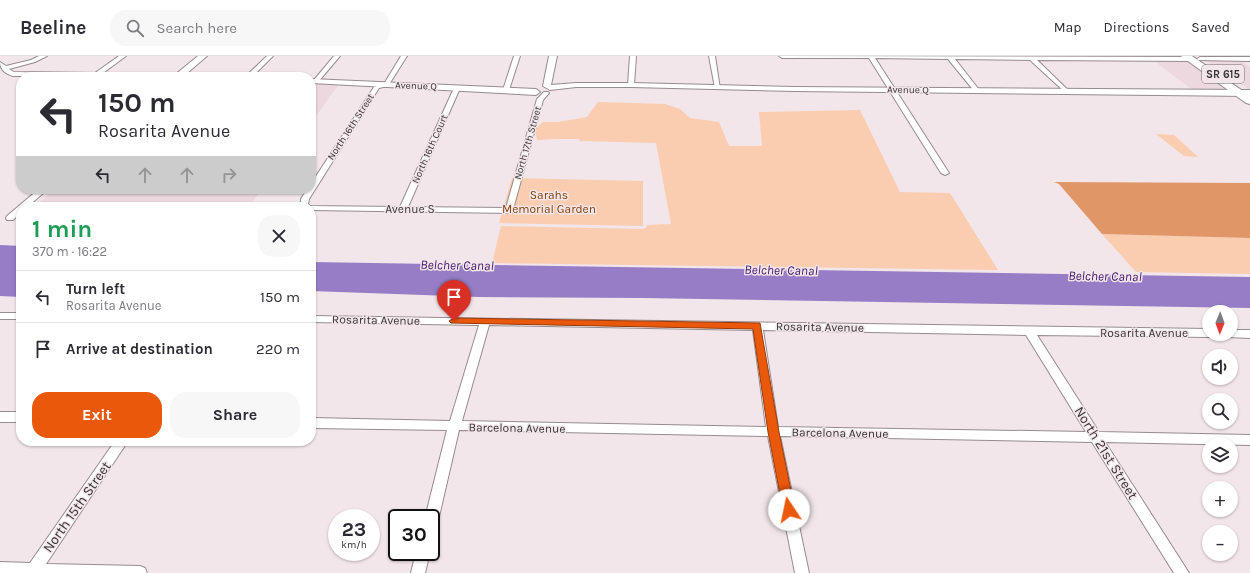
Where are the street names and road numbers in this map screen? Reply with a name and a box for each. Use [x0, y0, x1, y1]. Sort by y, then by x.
road number: SR 615 [1202, 65, 1244, 83]
street label: Avenue Q [395, 79, 437, 93]
street label: Avenue Q [887, 84, 929, 96]
street label: North 16th Street [325, 91, 377, 162]
street label: North 17th Street [512, 105, 544, 181]
street label: North 16th Court [409, 112, 451, 185]
street label: Avenue S [385, 202, 435, 216]
street label: Rosarita Avenue [332, 312, 420, 328]
street label: Rosarita Avenue [776, 319, 864, 335]
street label: Rosarita Avenue [1100, 326, 1188, 340]
street label: North 21st Street [1071, 403, 1141, 503]
street label: Barcelona Avenue [468, 420, 566, 436]
street label: Barcelona Avenue [791, 425, 889, 441]
street label: North 15th Street [39, 458, 115, 556]

